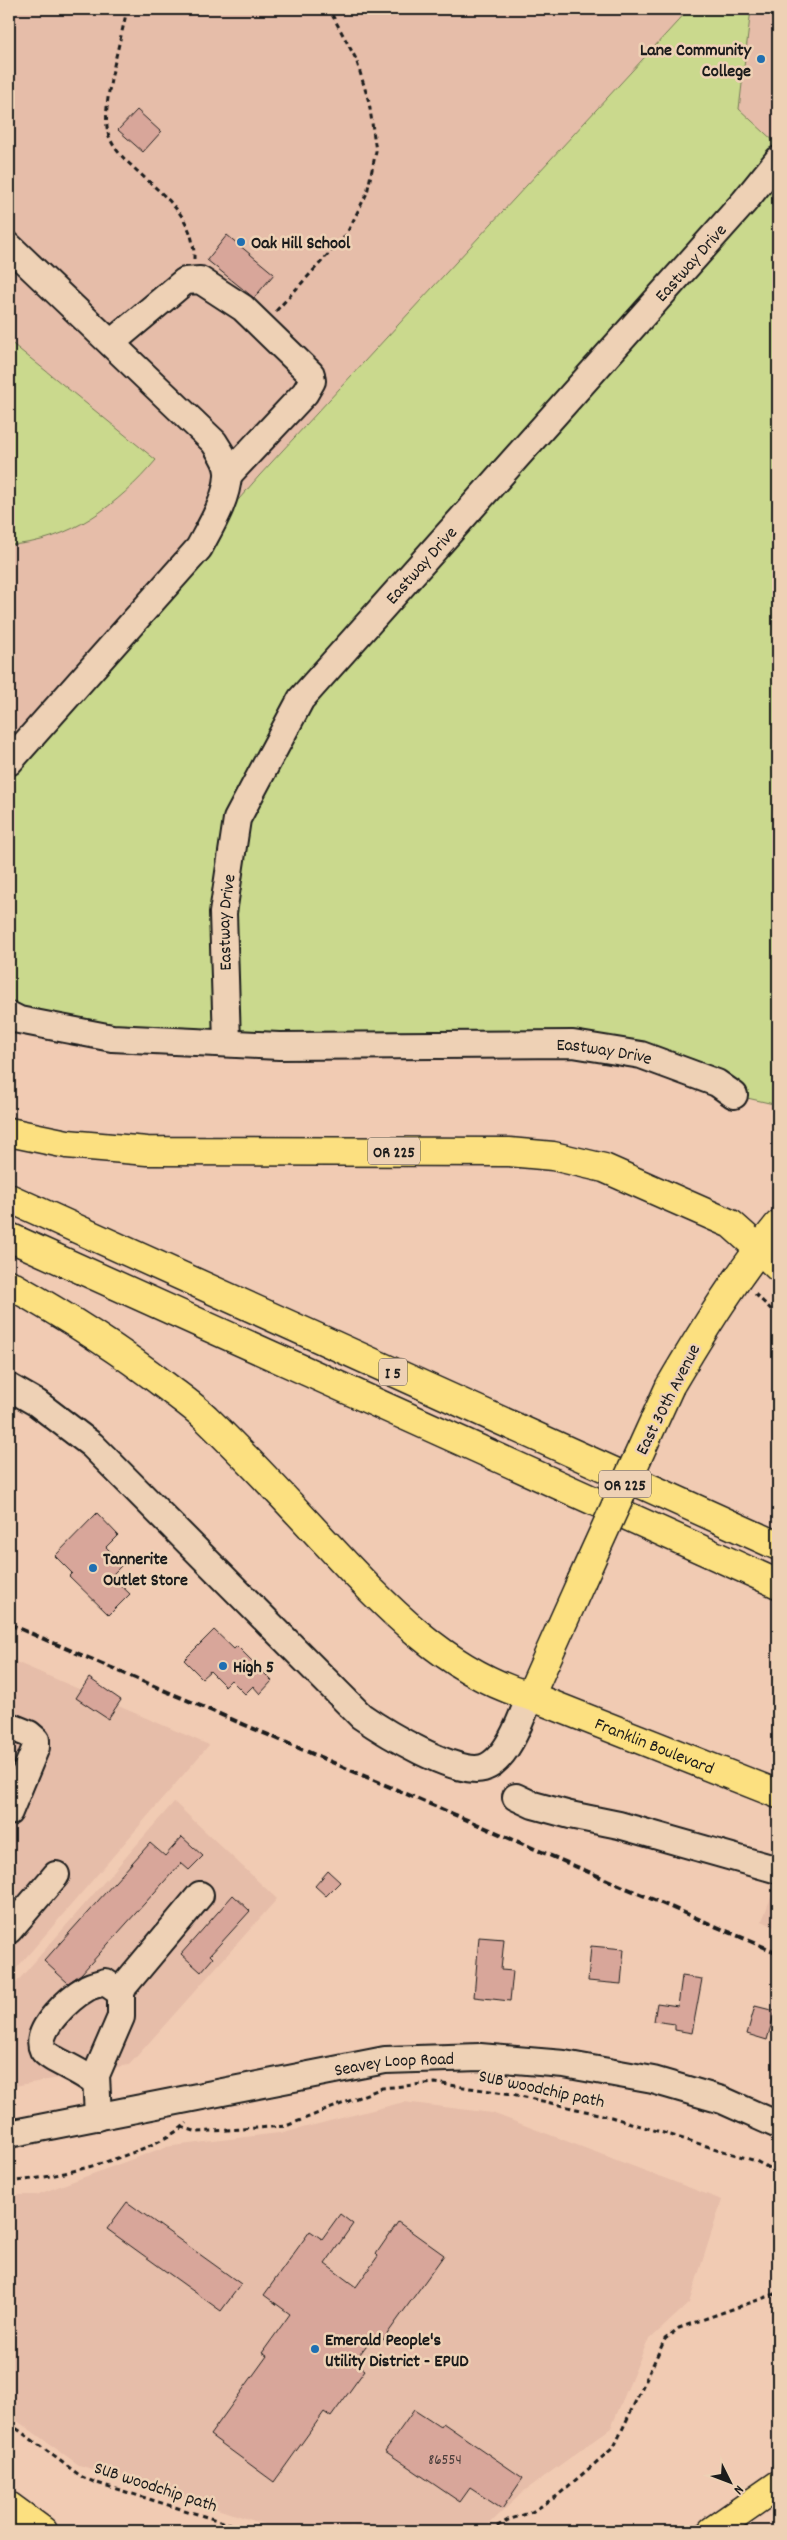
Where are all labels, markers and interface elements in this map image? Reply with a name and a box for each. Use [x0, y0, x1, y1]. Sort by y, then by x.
place label: Lane Community College [640, 39, 752, 85]
marker: Lane Community College [755, 53, 767, 65]
street label: Eastway Drive [650, 219, 734, 309]
place label: Oak Hill School [251, 232, 351, 257]
marker: Oak Hill School [235, 236, 247, 248]
street label: Eastway Drive [381, 522, 464, 611]
street label: Eastway Drive [213, 872, 244, 971]
street label: Eastway Drive [556, 1034, 655, 1073]
road number: OR 225 [368, 1138, 420, 1164]
street label: East 30th Avenue [631, 1340, 708, 1460]
road number: I 5 [379, 1358, 407, 1385]
road number: OR 225 [599, 1470, 651, 1498]
place label: Tannerite Outlet Store [103, 1548, 188, 1594]
marker: Tannerite Outlet Store [87, 1562, 99, 1574]
place label: High 5 [233, 1656, 274, 1681]
marker: High 5 [217, 1660, 229, 1672]
street label: Franklin Boulevard [590, 1713, 717, 1782]
street label: Seavey Loop Road [332, 2048, 455, 2085]
street label: SUB woodchip path [476, 2065, 607, 2116]
place label: Emerald People's Utility District - EPUD [325, 2329, 469, 2375]
marker: Emerald People's Utility District - EPUD [309, 2343, 321, 2355]
house number: 86554 [428, 2450, 462, 2472]
street label: SUB woodchip path [90, 2457, 220, 2520]
north arrow [704, 2458, 754, 2508]
text: N [728, 2480, 748, 2499]

